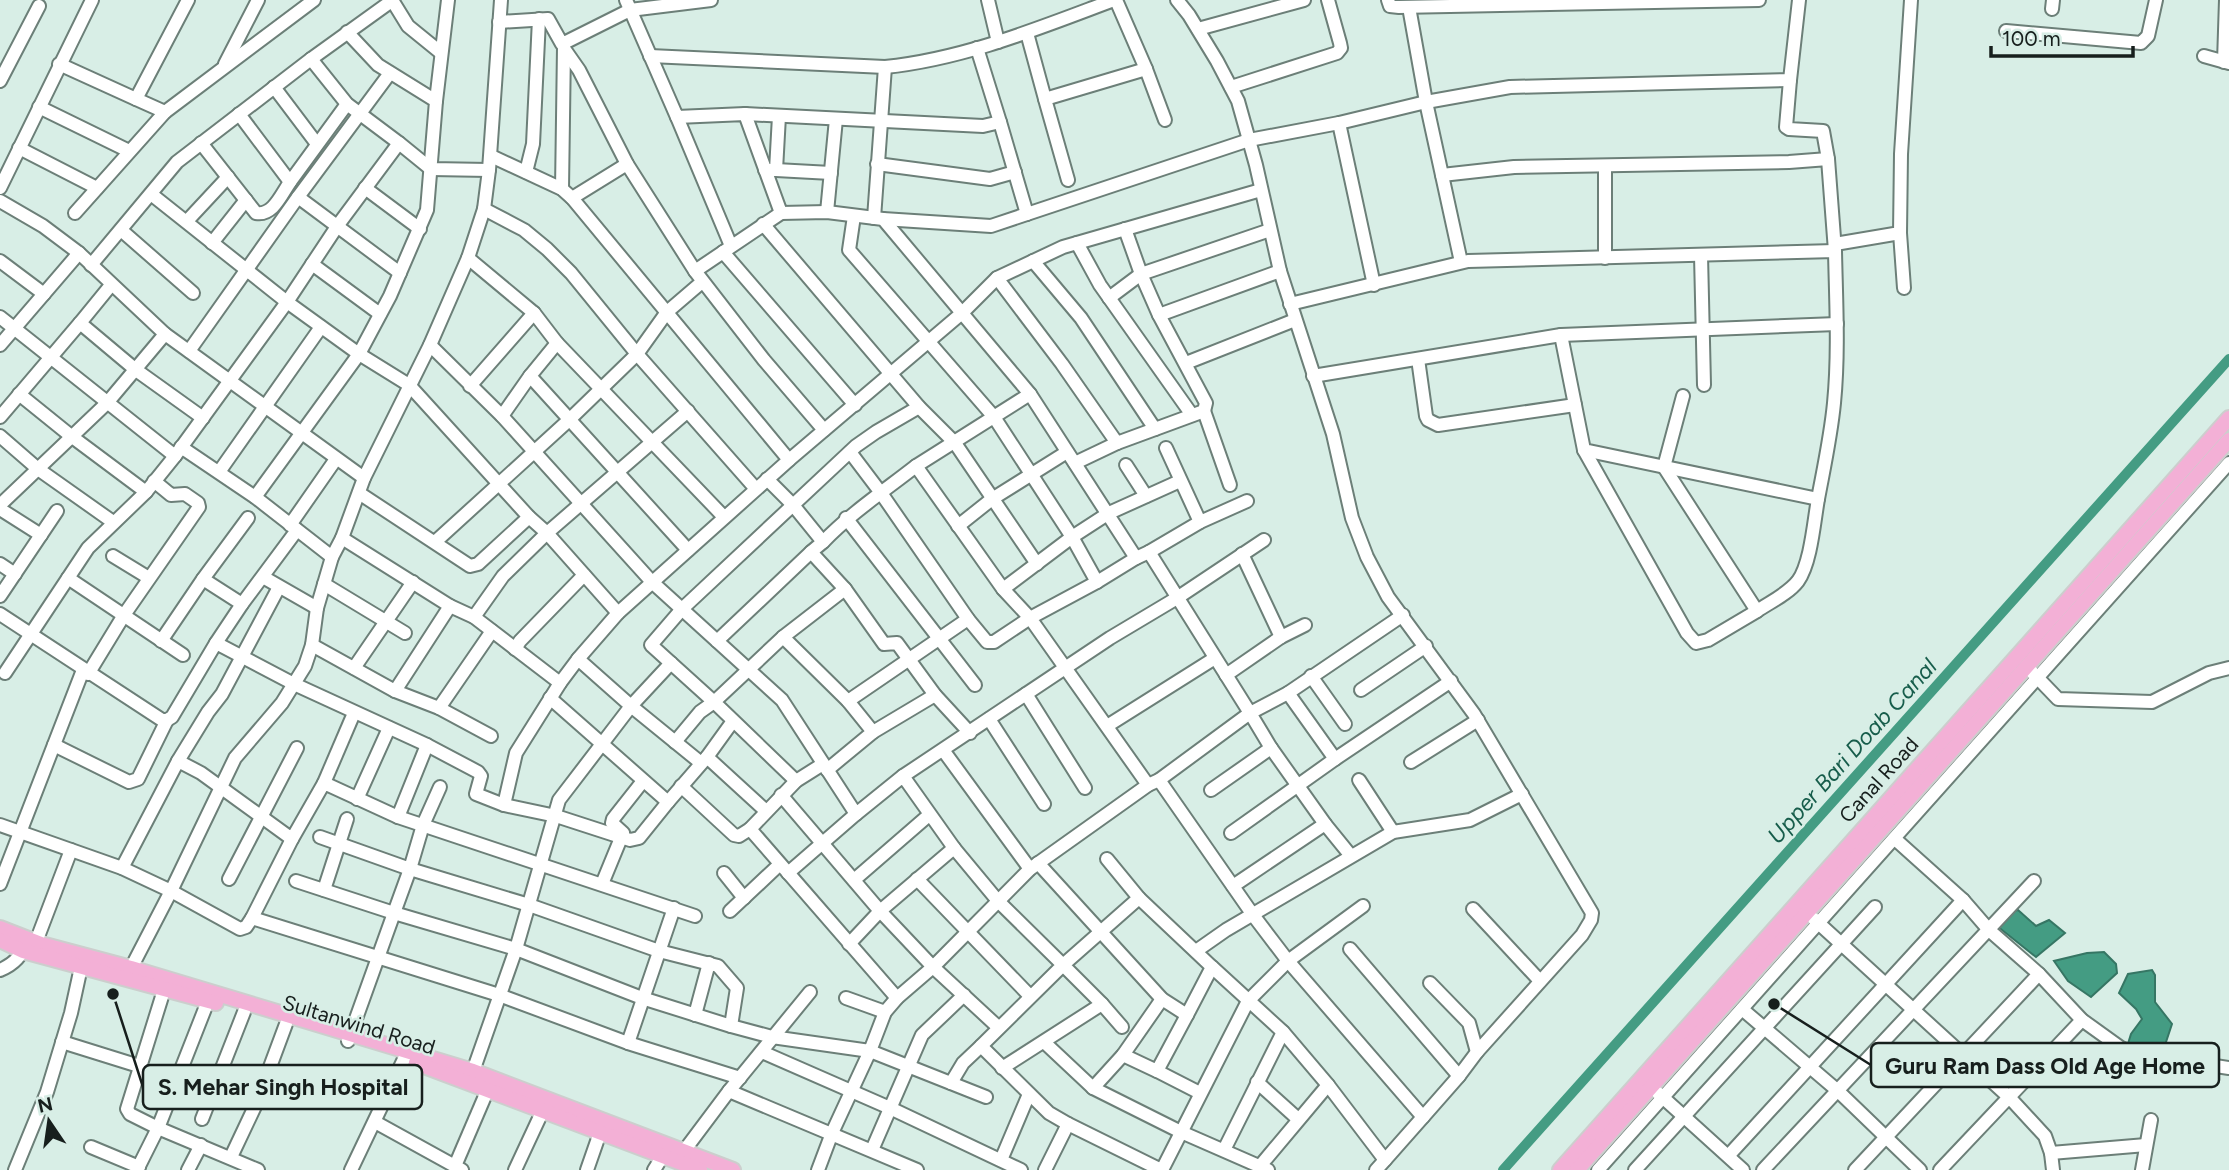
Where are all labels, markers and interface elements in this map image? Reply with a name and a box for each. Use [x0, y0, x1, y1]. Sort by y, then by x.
scale bar [1991, 14, 2133, 58]
text: 100 m [2002, 26, 2061, 51]
water label: Upper Bari Doab Canal [1761, 652, 1943, 849]
street label: Canal Road [1834, 732, 1924, 828]
street label: Sultanwind Road [280, 989, 438, 1060]
callout: Guru Ram Dass Old Age Home [1871, 1043, 2219, 1087]
text: Guru Ram Dass Old Age Home [1885, 1052, 2205, 1080]
callout: S. Mehar Singh Hospital [143, 1065, 422, 1109]
text: S. Mehar Singh Hospital [158, 1073, 408, 1101]
north arrow [14, 1086, 84, 1156]
text: N [36, 1092, 55, 1118]

